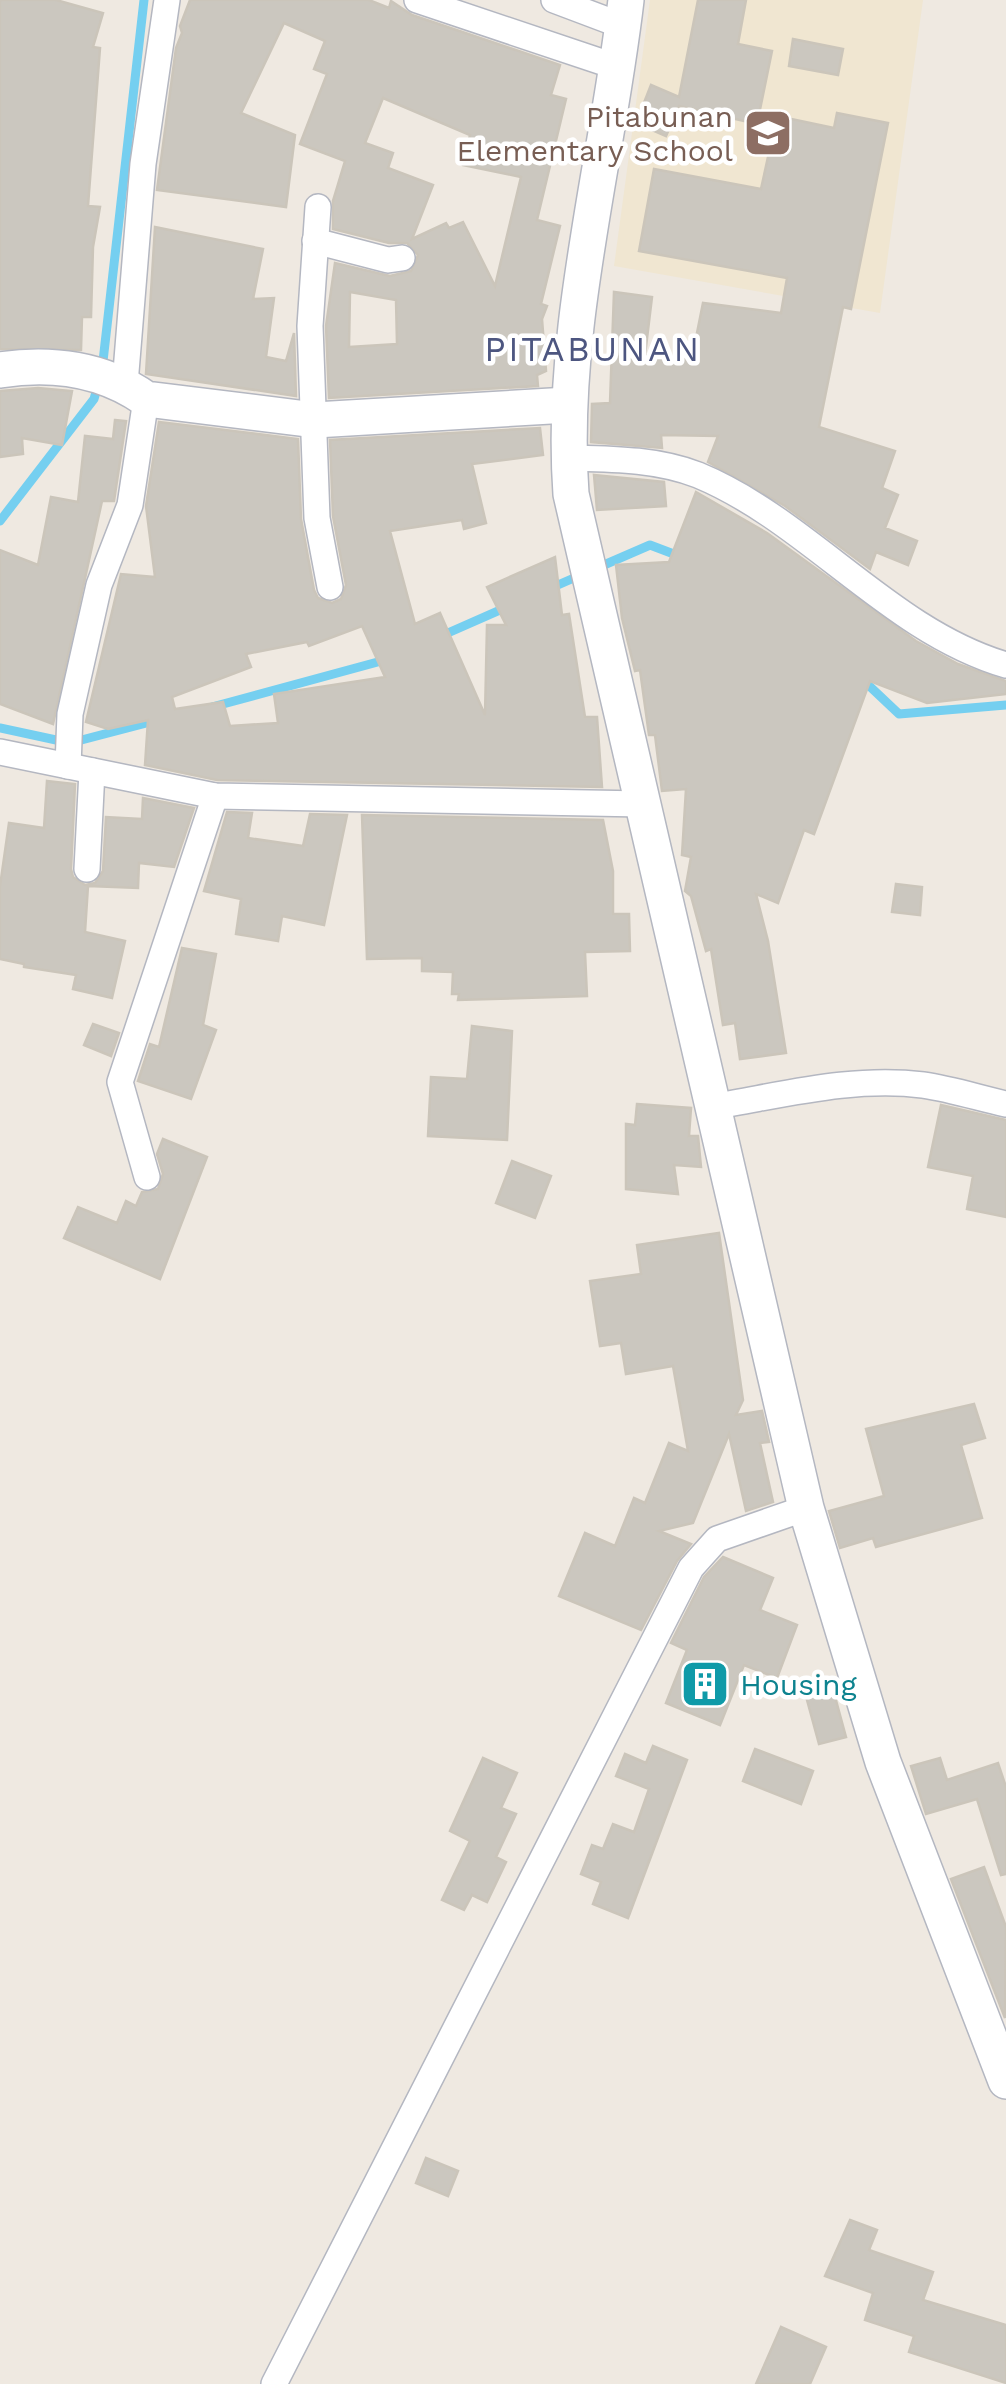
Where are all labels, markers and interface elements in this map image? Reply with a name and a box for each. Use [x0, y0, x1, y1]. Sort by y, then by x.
place label: Pitabunan Elementary School [457, 99, 733, 168]
school or university icon: Pitabunan Elementary School [742, 107, 794, 159]
district label: PITABUNAN [484, 328, 702, 370]
building icon: Housing [679, 1658, 731, 1710]
place label: Housing [740, 1667, 857, 1702]

